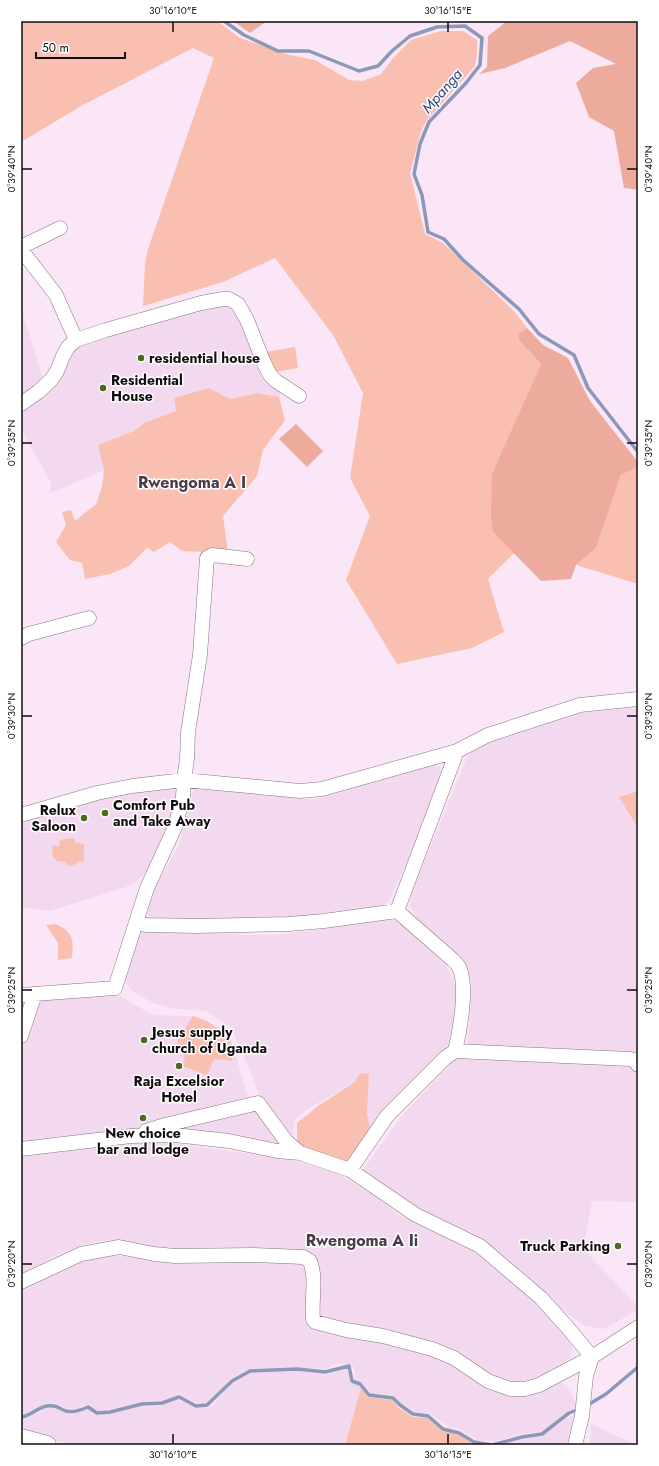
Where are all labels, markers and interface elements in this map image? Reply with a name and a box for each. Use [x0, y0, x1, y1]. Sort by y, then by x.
text: 30°16'10"E [149, 3, 197, 18]
text: 30°16'15"E [424, 3, 472, 18]
scale bar [36, 34, 125, 60]
text: 50 m [42, 39, 69, 57]
water label: Mpanga [416, 63, 468, 118]
text: 0°39'40"N [4, 145, 19, 193]
text: 0°39'40"N [641, 145, 656, 193]
place label: residential house [149, 348, 260, 368]
marker: residential house [136, 353, 146, 363]
place label: Residential House [111, 370, 183, 406]
marker: Residential House [98, 383, 108, 393]
text: 0°39'35"N [4, 420, 19, 466]
text: 0°39'35"N [641, 420, 656, 466]
district label: Rwengoma A I [138, 471, 246, 494]
text: 0°39'30"N [4, 693, 19, 739]
text: 0°39'30"N [641, 693, 656, 739]
place label: Comfort Pub and Take Away [113, 795, 211, 831]
place label: Relux Saloon [31, 800, 77, 836]
marker: Comfort Pub and Take Away [100, 808, 110, 818]
marker: Relux Saloon [79, 813, 89, 823]
text: 0°39'25"N [4, 967, 19, 1013]
text: 0°39'25"N [641, 967, 656, 1013]
place label: Jesus supply church of Uganda [149, 1022, 267, 1058]
marker: Jesus supply church of Uganda [139, 1035, 149, 1045]
marker: Raja Excelsior Hotel [174, 1061, 184, 1071]
place label: Raja Excelsior Hotel [134, 1071, 225, 1107]
marker: New choice bar and lodge [138, 1113, 148, 1123]
place label: New choice bar and lodge [97, 1123, 189, 1159]
district label: Rwengoma A Ii [306, 1229, 418, 1252]
place label: Truck Parking [520, 1236, 610, 1256]
text: 0°39'20"N [4, 1241, 19, 1287]
marker: Truck Parking [613, 1241, 623, 1251]
text: 0°39'20"N [641, 1241, 656, 1287]
text: 30°16'10"E [149, 1447, 197, 1462]
text: 30°16'15"E [424, 1447, 472, 1462]

